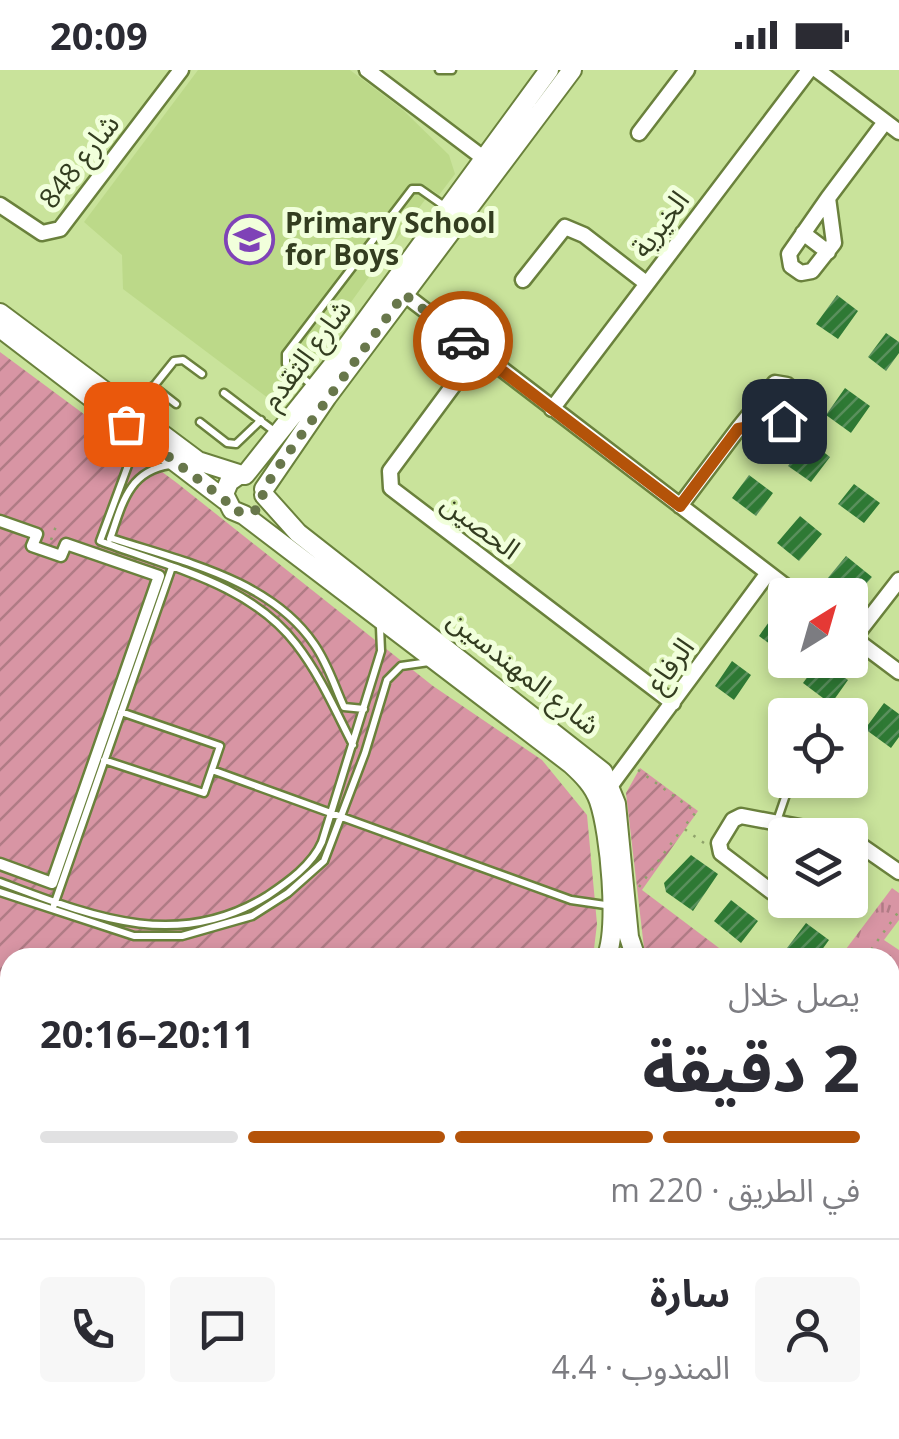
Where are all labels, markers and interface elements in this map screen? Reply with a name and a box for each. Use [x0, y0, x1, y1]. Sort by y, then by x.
text: 20:09 [50, 9, 148, 61]
street label: شارع 848 [29, 105, 129, 217]
street label: الخيرية [622, 182, 697, 265]
place label: Primary School for Boys [285, 203, 496, 273]
school or university icon: Primary School for Boys [224, 213, 276, 265]
street label: شارع التقدم [251, 291, 361, 418]
courier [413, 291, 513, 391]
icon: car [436, 314, 491, 369]
pin [742, 379, 827, 464]
pin [84, 382, 169, 467]
icon: home [757, 394, 812, 449]
icon: bag [99, 397, 154, 452]
street label: الحصين [435, 483, 529, 567]
north arrow [768, 578, 868, 678]
map controls [768, 578, 868, 918]
street label: شارع المهندسين [439, 600, 609, 745]
street label: الرفاع [636, 629, 704, 701]
button: locate [768, 698, 868, 798]
button: layers [768, 818, 868, 918]
text: يصل خلال [728, 972, 860, 1015]
text: 20:11–20:16 [40, 1007, 255, 1059]
text: 2 دقيقة [642, 1023, 860, 1111]
text: في الطريق · 220 m [610, 1168, 860, 1211]
text: سارة [650, 1266, 730, 1318]
button: phone [40, 1277, 145, 1382]
button: chat [170, 1277, 275, 1382]
button: person [755, 1277, 860, 1382]
text: المندوب · 4.4 [551, 1345, 730, 1388]

